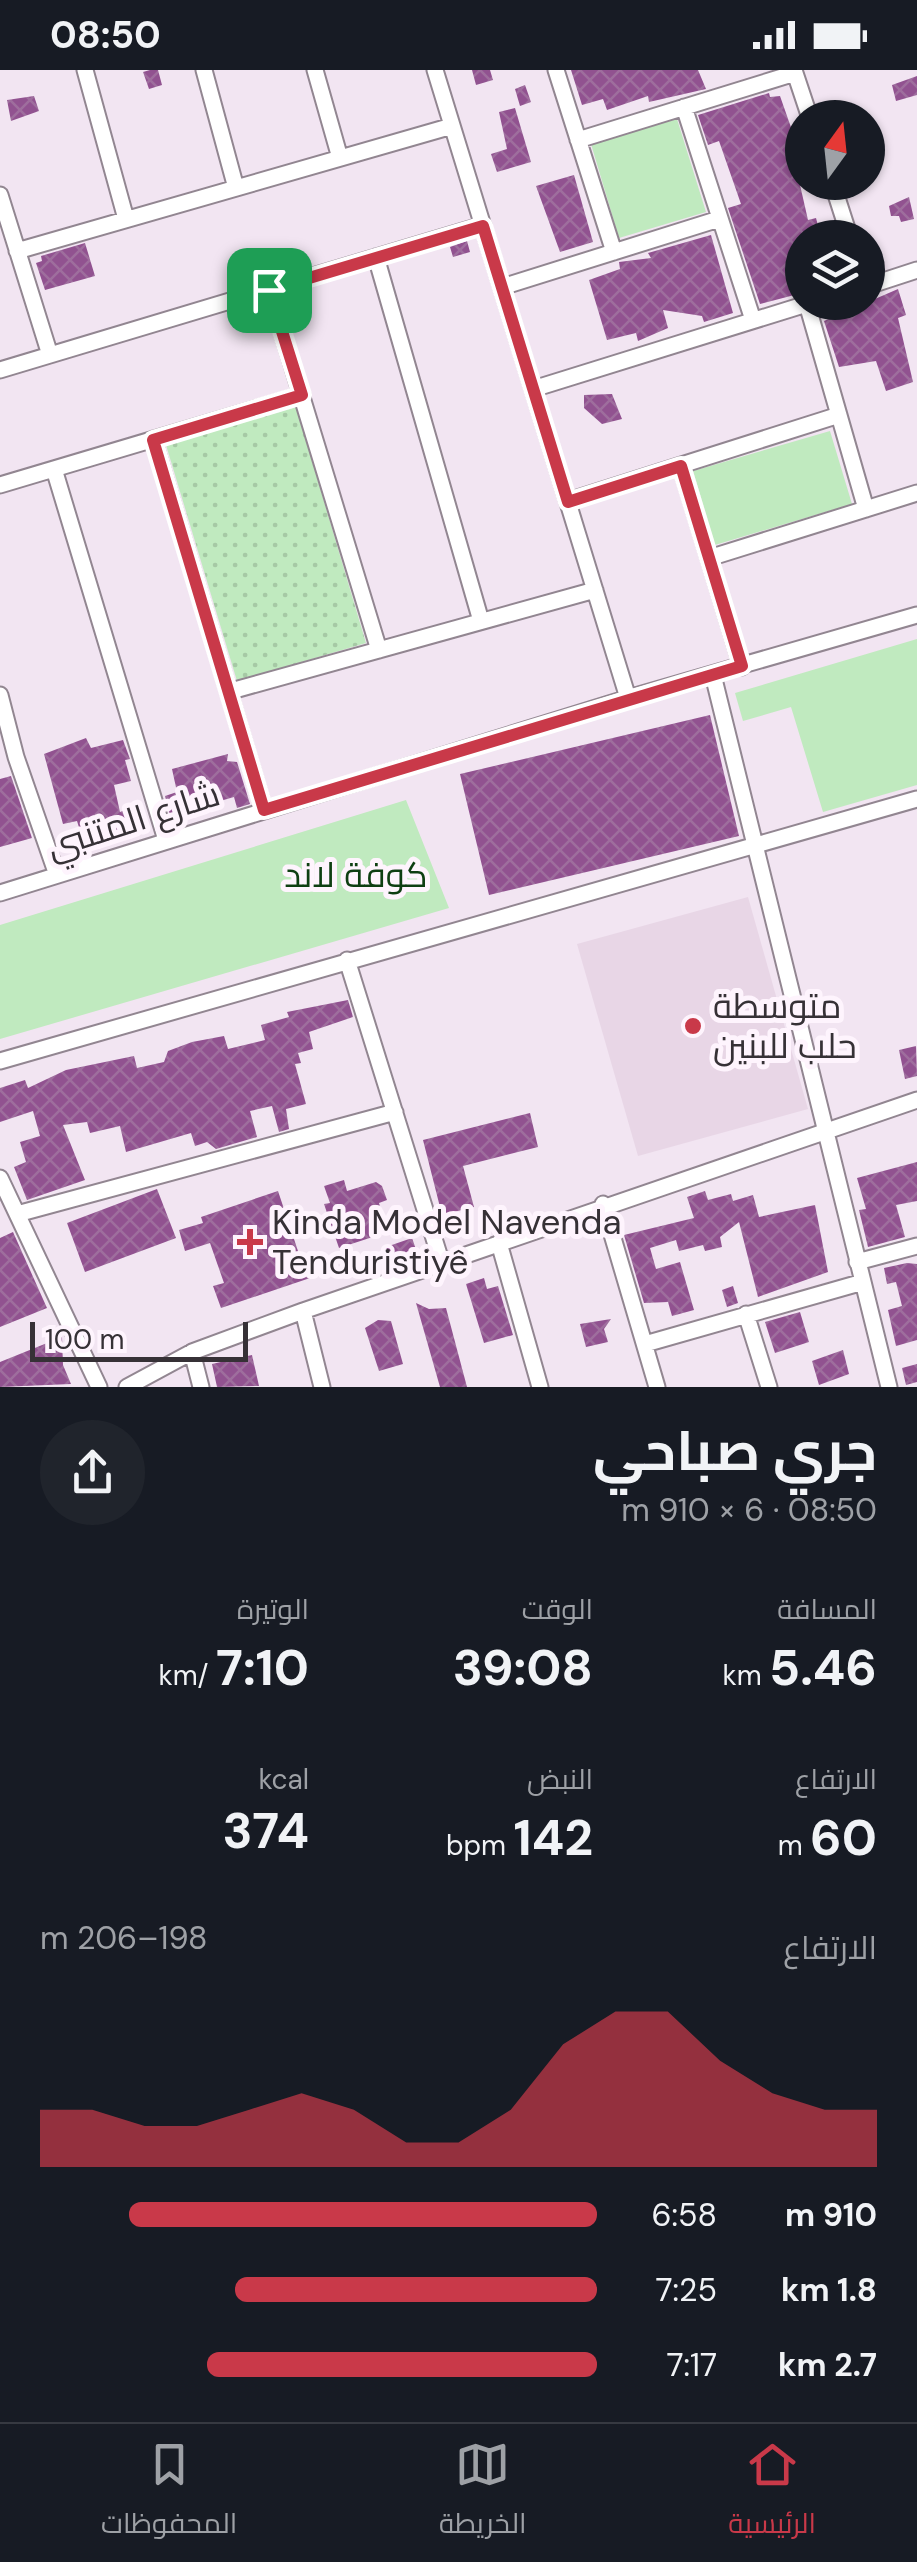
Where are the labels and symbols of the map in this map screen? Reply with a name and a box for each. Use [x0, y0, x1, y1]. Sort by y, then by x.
north arrow [785, 100, 885, 200]
pin [227, 248, 312, 333]
street label: شارع المتنبي [41, 770, 227, 873]
park label: كوفة لاند [284, 852, 428, 898]
place label: متوسطة حلب للبنين [713, 983, 857, 1069]
marker: متوسطة حلب للبنين [682, 1015, 704, 1037]
place label: Kinda Model Navenda Tenduristiyê [272, 1199, 621, 1285]
marker: Kinda Model Navenda Tenduristiyê [237, 1229, 263, 1255]
scale bar [30, 1317, 248, 1362]

